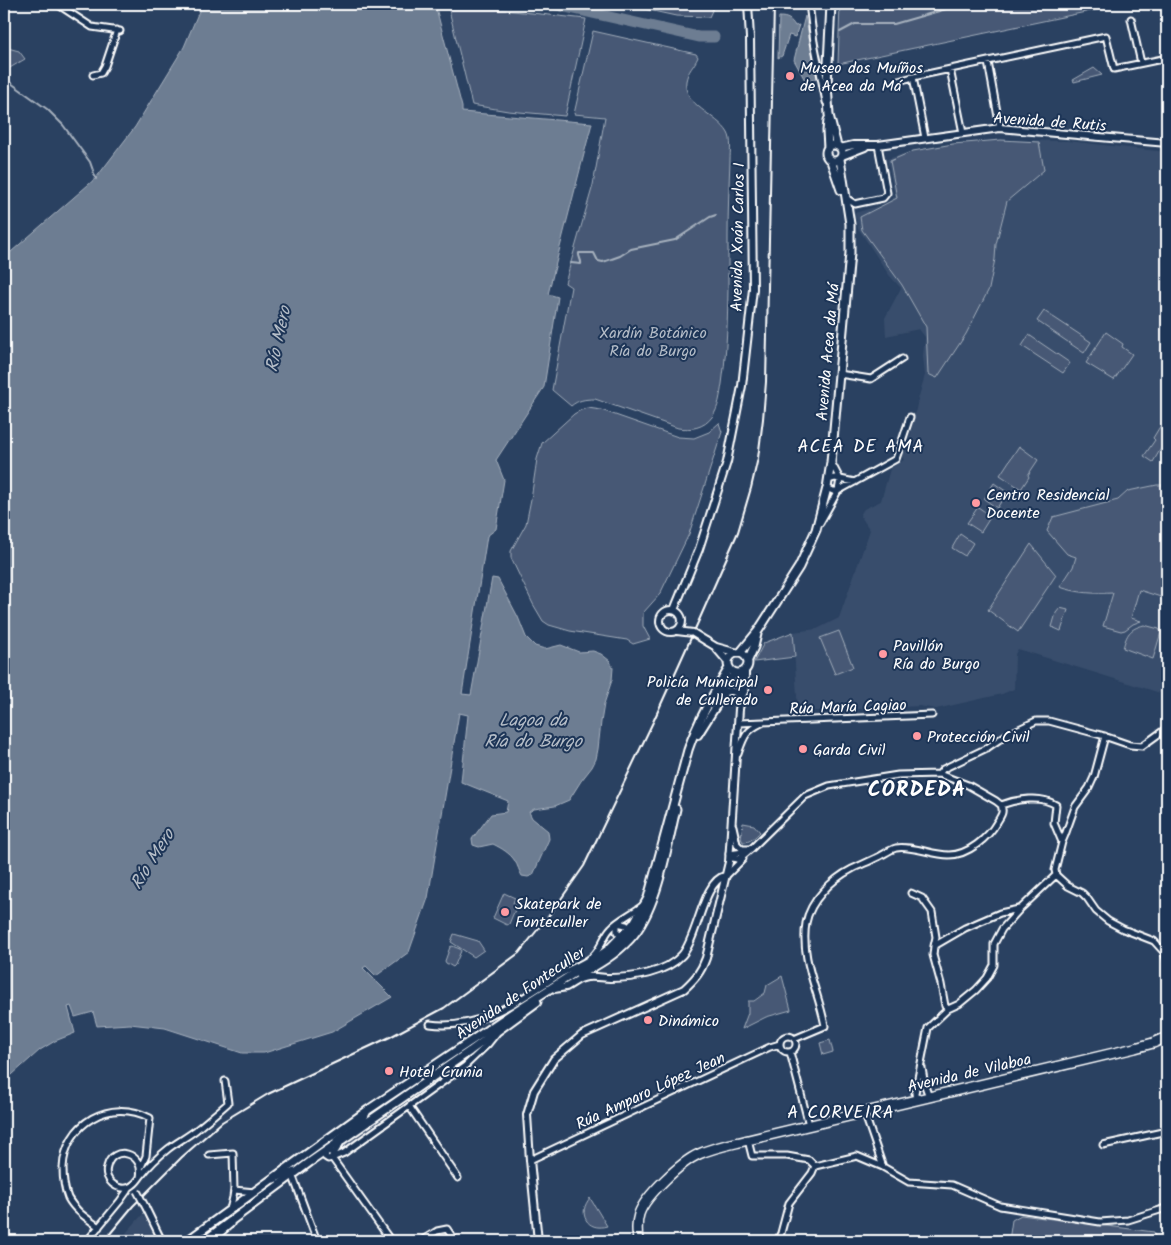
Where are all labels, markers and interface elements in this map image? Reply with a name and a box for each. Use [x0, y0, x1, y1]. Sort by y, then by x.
place label: Museo dos Muíños de Acea da Má [800, 56, 923, 99]
marker: Museo dos Muíños de Acea da Má [784, 70, 796, 82]
street label: Avenida de Rutis [992, 106, 1107, 139]
street label: Avenida Xoán Carlos I [725, 162, 752, 312]
street label: Avenida Acea da Má [810, 281, 847, 422]
water label: Río Mero [258, 302, 301, 375]
park label: Xardín Botánico Ría do Burgo [599, 321, 707, 364]
district label: ACEA DE AMA [798, 433, 924, 462]
place label: Centro Residencial Docente [986, 483, 1110, 526]
marker: Centro Residencial Docente [970, 497, 982, 509]
place label: Pavillón Ría do Burgo [893, 634, 980, 677]
marker: Pavillón Ría do Burgo [877, 648, 889, 660]
place label: Policía Municipal de Culleredo [647, 670, 758, 713]
marker: Policía Municipal de Culleredo [762, 684, 774, 696]
street label: Rúa María Cagiao [789, 693, 907, 722]
water label: Lagoa da Ría do Burgo [484, 707, 584, 757]
place label: Protección Civil [927, 725, 1030, 750]
marker: Protección Civil [911, 730, 923, 742]
place label: Garda Civil [813, 738, 885, 763]
marker: Garda Civil [797, 743, 809, 755]
district label: CORDEDA [868, 774, 966, 807]
water label: Río Mero [123, 822, 184, 896]
place label: Skatepark de Fonteculler [515, 892, 601, 935]
marker: Skatepark de Fonteculler [499, 906, 511, 918]
street label: Avenida de Fonteculler [451, 939, 592, 1046]
place label: Dinámico [658, 1009, 719, 1034]
marker: Dinámico [642, 1014, 654, 1026]
street label: Rúa Amparo López Jean [572, 1046, 730, 1137]
street label: Avenida de Vilaboa [905, 1047, 1034, 1100]
place label: Hotel Crunia [399, 1060, 483, 1085]
marker: Hotel Crunia [383, 1065, 395, 1077]
district label: A CORVEIRA [787, 1099, 895, 1128]

